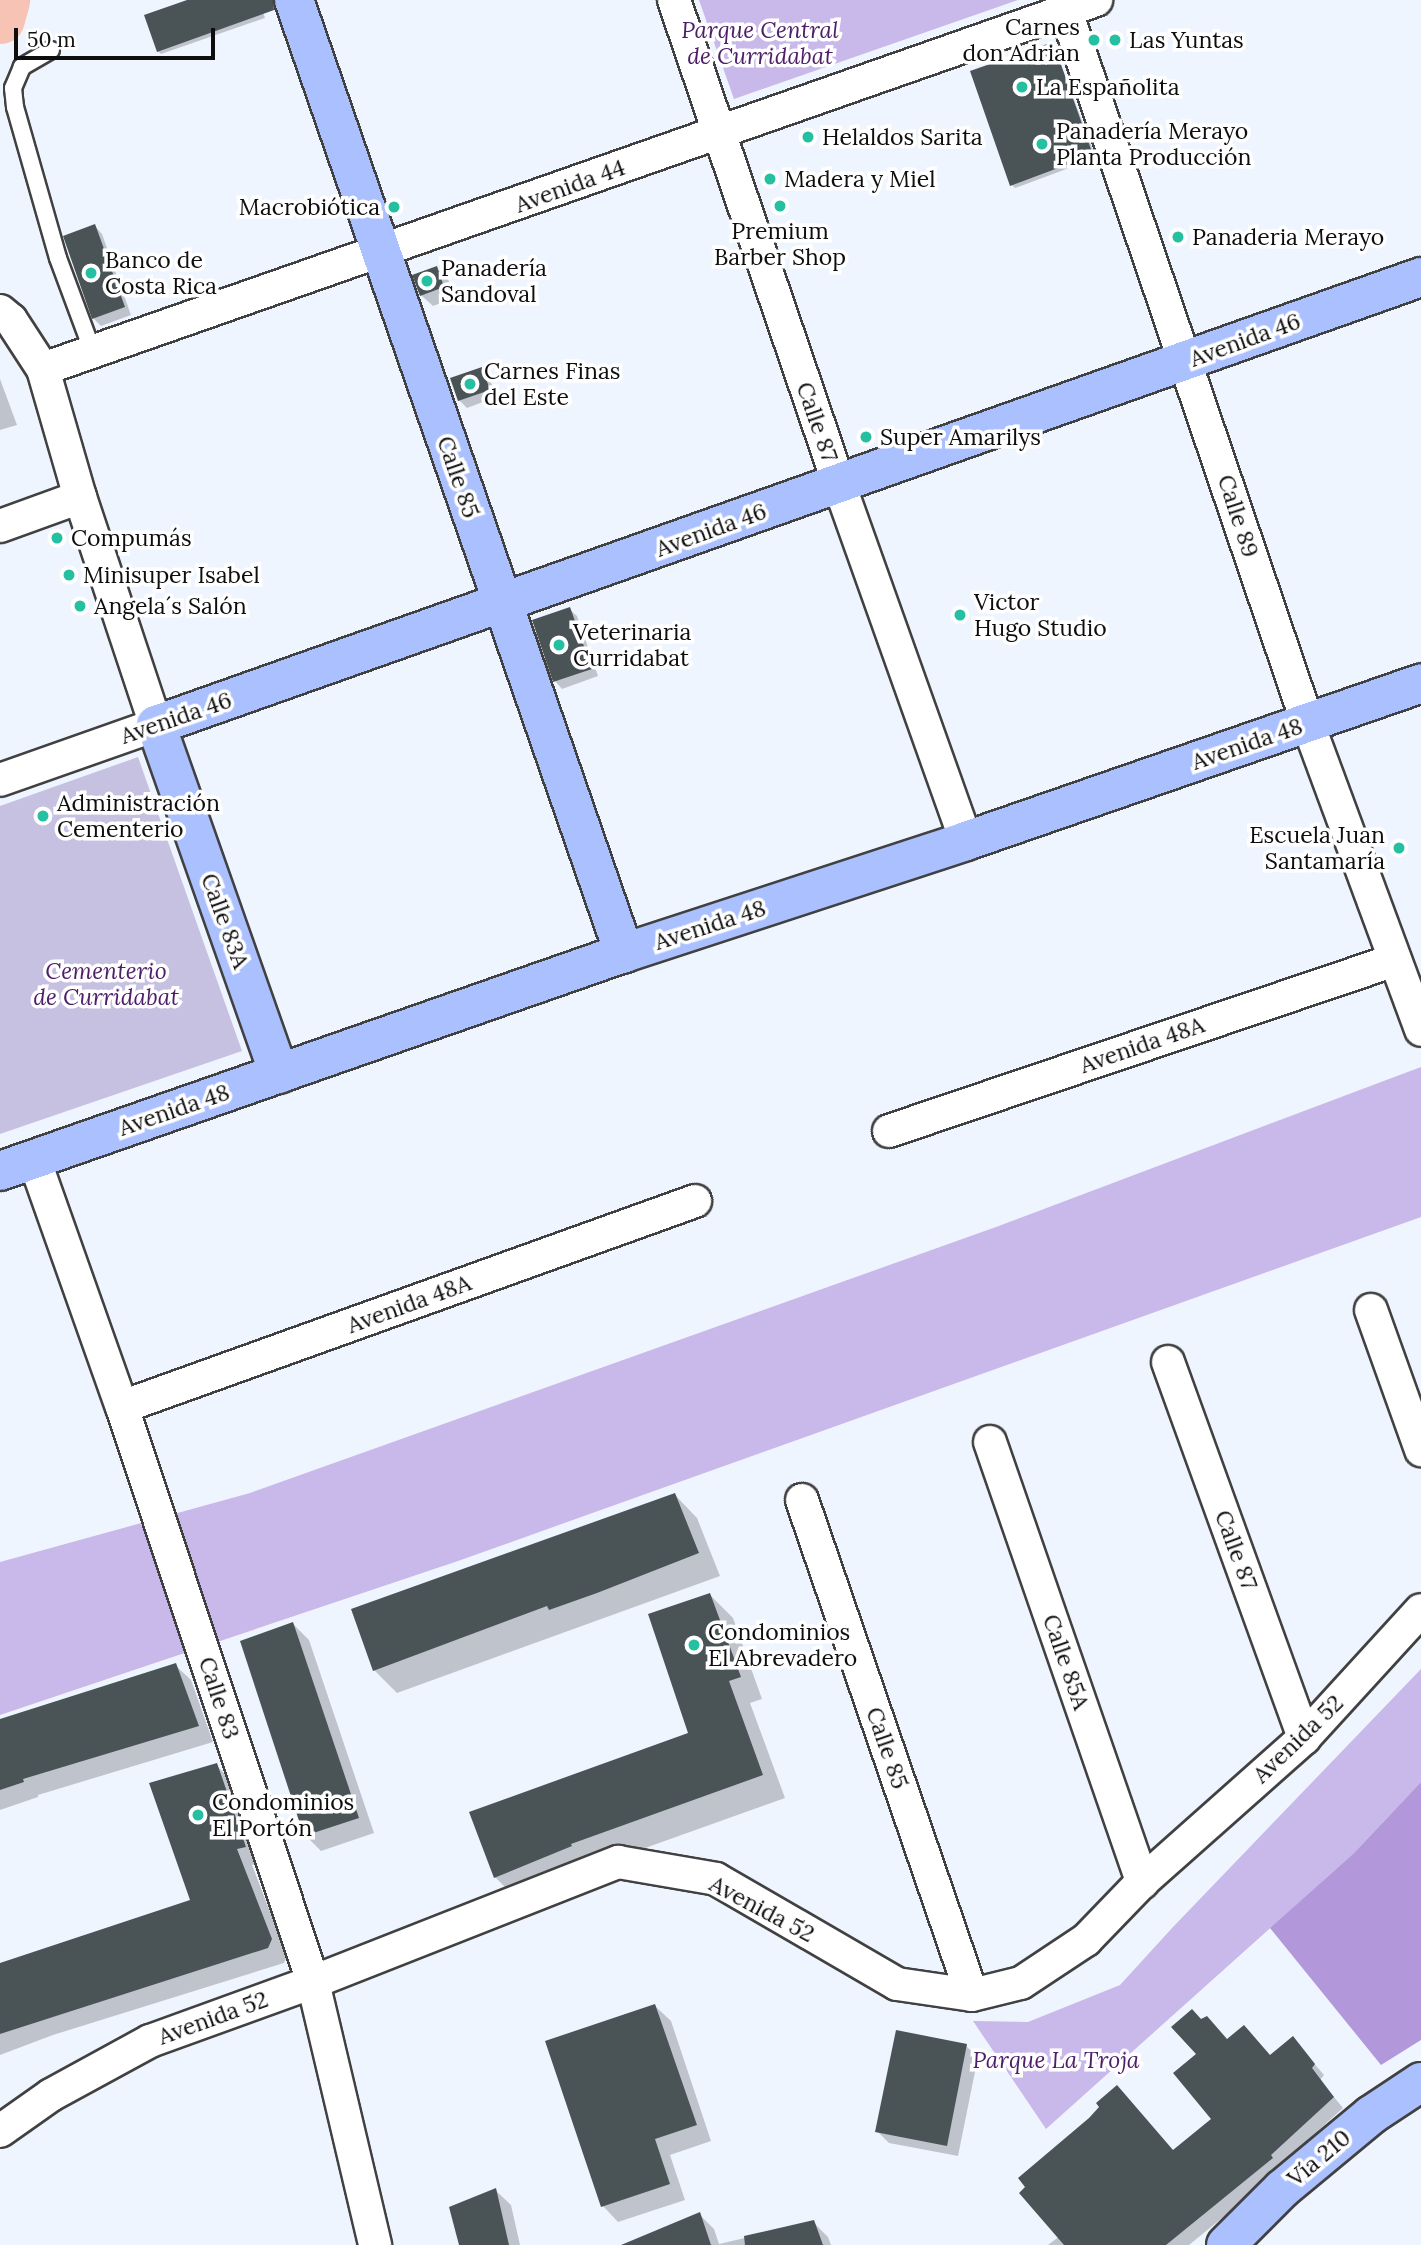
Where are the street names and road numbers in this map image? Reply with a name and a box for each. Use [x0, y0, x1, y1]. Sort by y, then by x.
street label: Avenida 44 [511, 153, 629, 219]
street label: Avenida 46 [1186, 307, 1304, 373]
street label: Calle 87 [791, 379, 843, 465]
street label: Calle 85 [431, 433, 485, 521]
street label: Calle 89 [1212, 471, 1264, 561]
street label: Avenida 46 [652, 497, 770, 563]
street label: Avenida 46 [117, 686, 235, 750]
street label: Avenida 48 [1188, 712, 1306, 776]
street label: Calle 83A [195, 870, 255, 972]
street label: Avenida 48 [651, 894, 769, 956]
street label: Avenida 48A [1076, 1011, 1208, 1079]
street label: Avenida 48 [115, 1078, 233, 1142]
street label: Avenida 48A [343, 1269, 475, 1339]
street label: Calle 87 [1209, 1507, 1263, 1593]
street label: Calle 85A [1037, 1611, 1095, 1713]
street label: Calle 83 [193, 1653, 245, 1743]
street label: Avenida 52 [1247, 1689, 1349, 1789]
street label: Calle 85 [860, 1704, 914, 1792]
street label: Avenida 52 [705, 1870, 819, 1948]
street label: Avenida 52 [154, 1985, 272, 2051]
street label: Vía 210 [1282, 2124, 1356, 2192]

